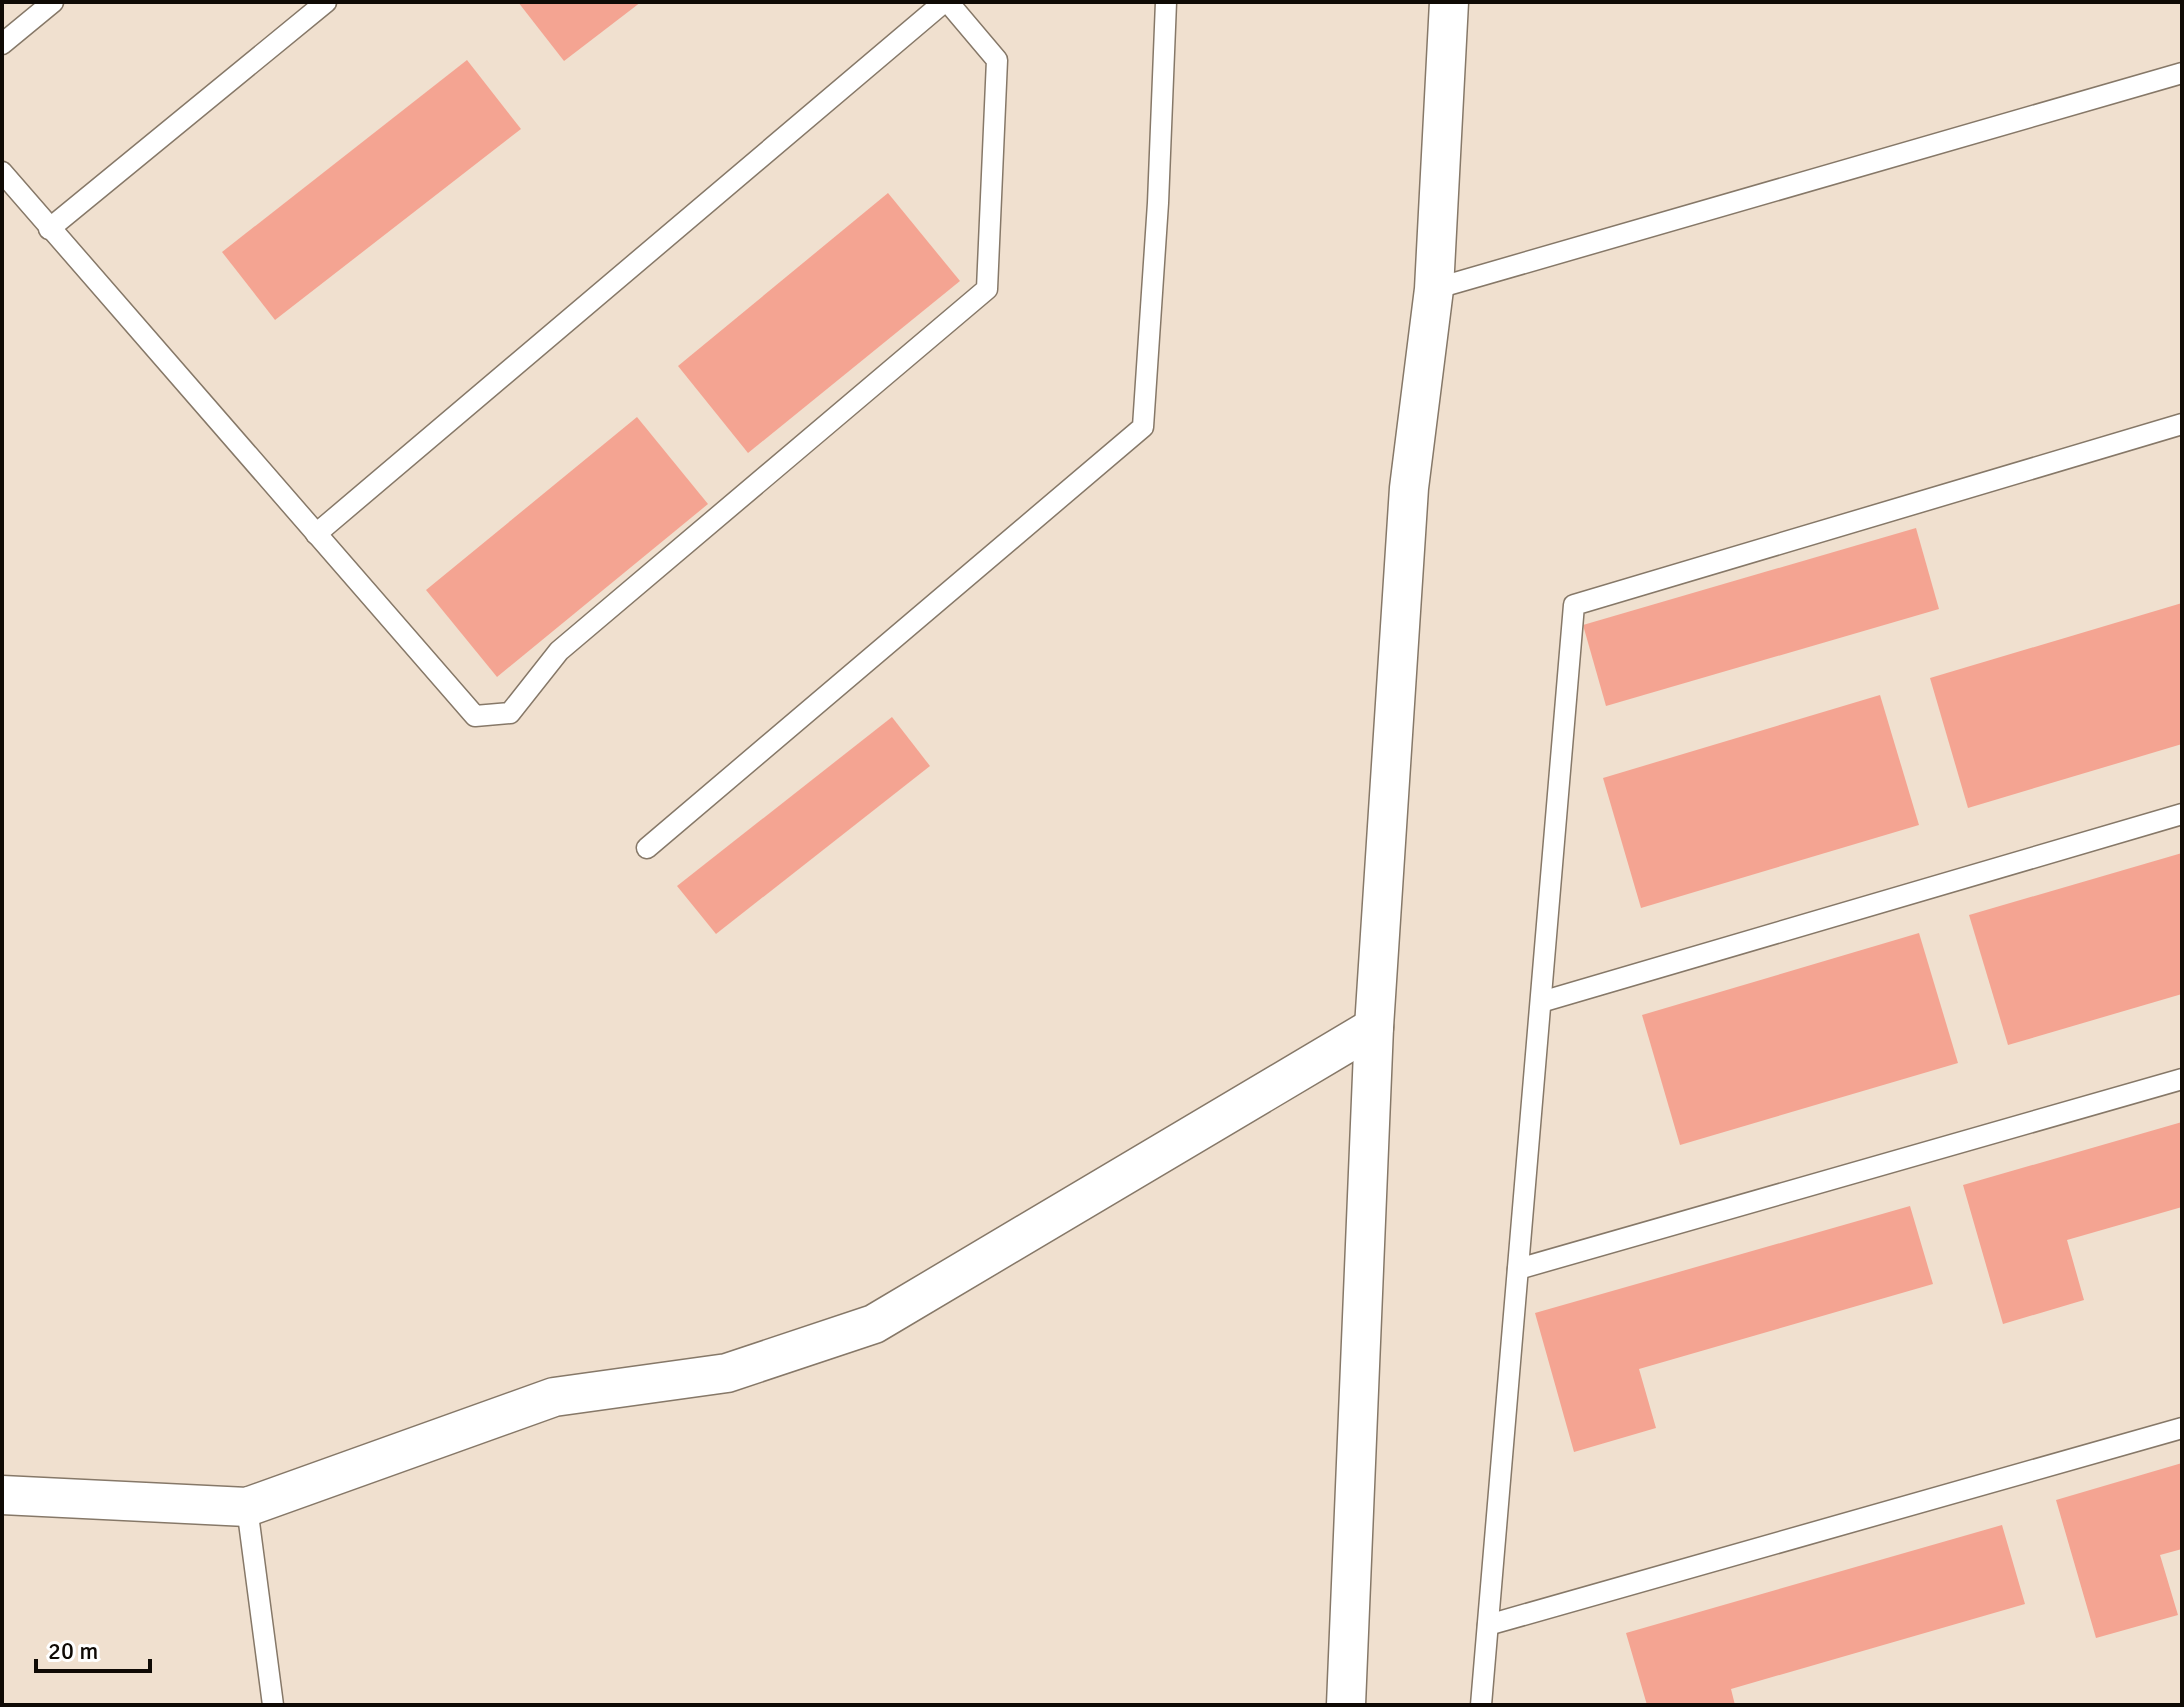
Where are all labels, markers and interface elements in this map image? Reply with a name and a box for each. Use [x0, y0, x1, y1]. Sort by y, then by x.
scale bar [36, 1623, 150, 1673]
text: 20 m [48, 1636, 98, 1666]

